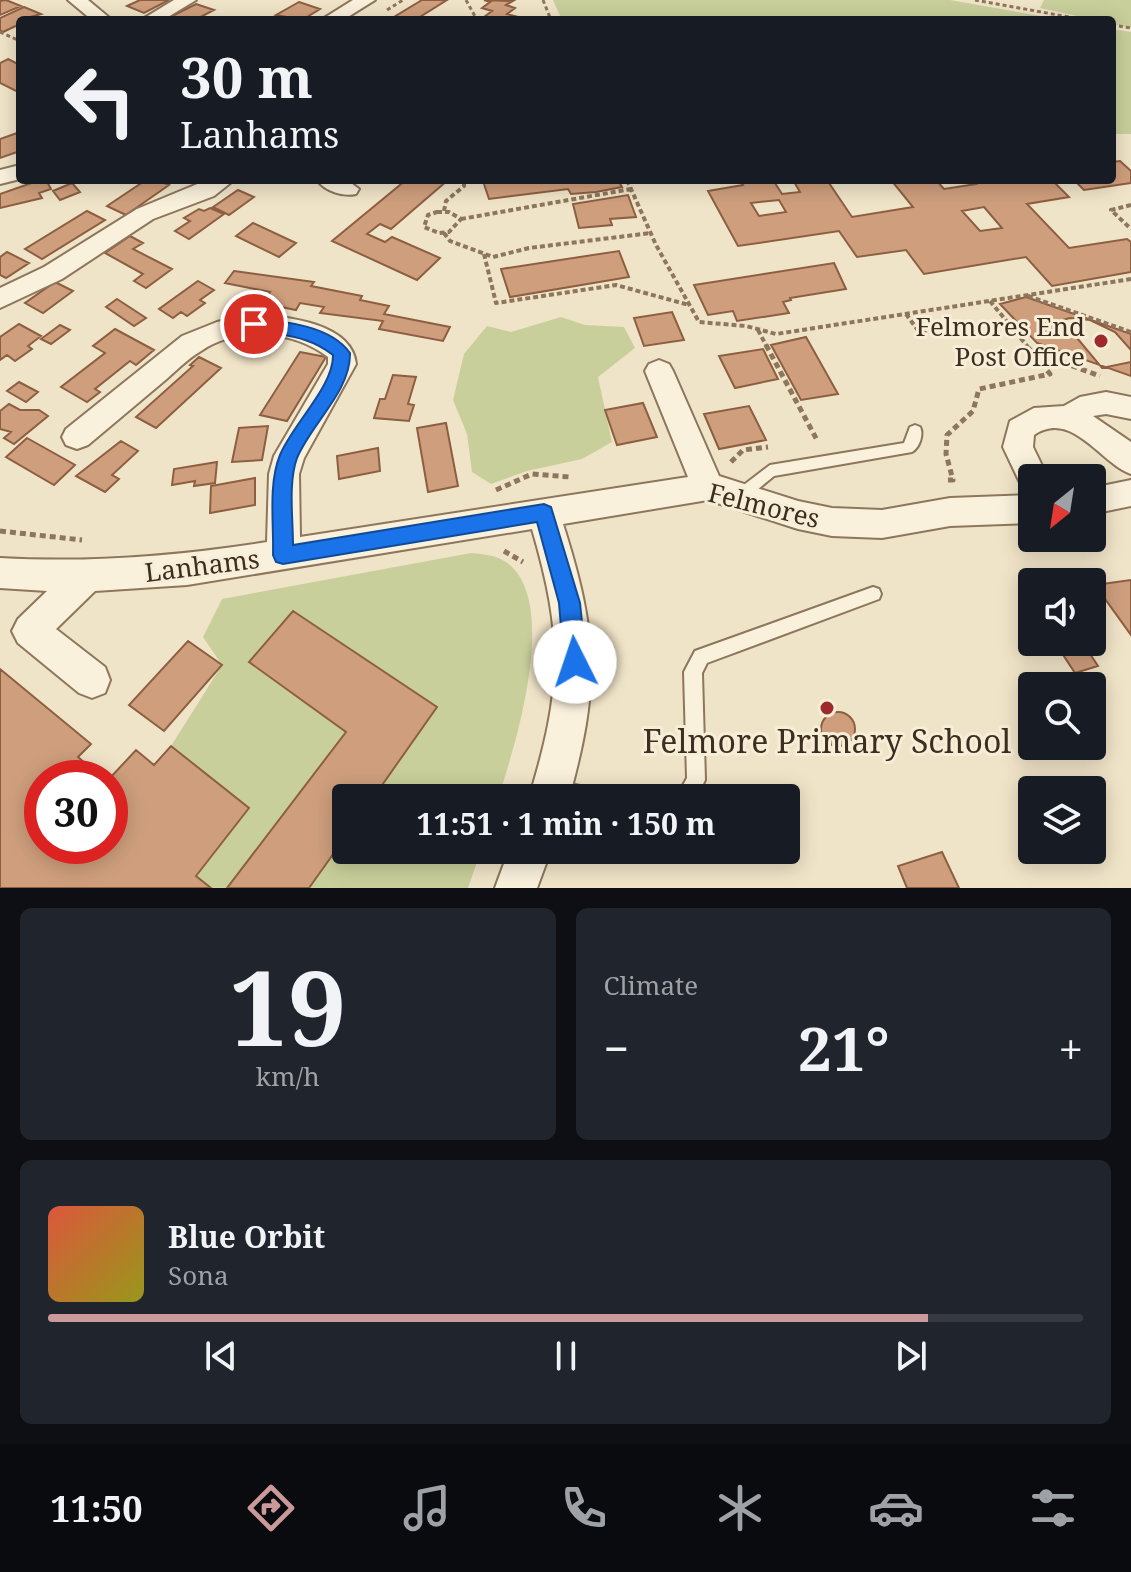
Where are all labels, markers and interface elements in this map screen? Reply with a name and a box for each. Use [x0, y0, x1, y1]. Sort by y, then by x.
text: 30 m [180, 38, 313, 114]
icon: left [48, 48, 152, 152]
text: Lanhams [180, 110, 339, 159]
pin [220, 290, 288, 358]
icon: arrive [232, 302, 276, 346]
place label: Felmores End Post Office [916, 308, 1085, 374]
marker: Felmores End Post Office [1092, 332, 1110, 350]
north arrow [1018, 464, 1106, 552]
map controls [1018, 464, 1106, 864]
street label: Felmores [704, 474, 824, 536]
street label: Lanhams [143, 540, 261, 590]
button: sound [1018, 568, 1106, 656]
position arrow [533, 620, 617, 704]
button: search [1018, 672, 1106, 760]
marker: Felmore Primary School [818, 699, 836, 717]
place label: Felmore Primary School [643, 719, 1011, 762]
speed limit sign: 30 [24, 760, 128, 864]
button: layers [1018, 776, 1106, 864]
text: 11:51 · 1 min · 150 m [417, 803, 715, 844]
text: 19 [229, 935, 347, 1076]
text: Climate [604, 967, 698, 1003]
text: 21° [798, 1007, 890, 1089]
text: − [604, 1018, 629, 1078]
text: + [1058, 1018, 1083, 1078]
text: km/h [256, 1058, 320, 1094]
text: Blue Orbit [168, 1216, 325, 1257]
text: Sona [168, 1257, 229, 1293]
icon: previous [199, 1334, 243, 1378]
icon: pause [544, 1334, 588, 1378]
icon: next [889, 1334, 933, 1378]
icon: directions [243, 1480, 299, 1536]
icon: music [399, 1480, 455, 1536]
icon: phone [556, 1480, 612, 1536]
icon: climate [712, 1480, 768, 1536]
icon: car [868, 1480, 924, 1536]
icon: filters [1025, 1480, 1081, 1536]
text: 11:50 [50, 1484, 143, 1533]

